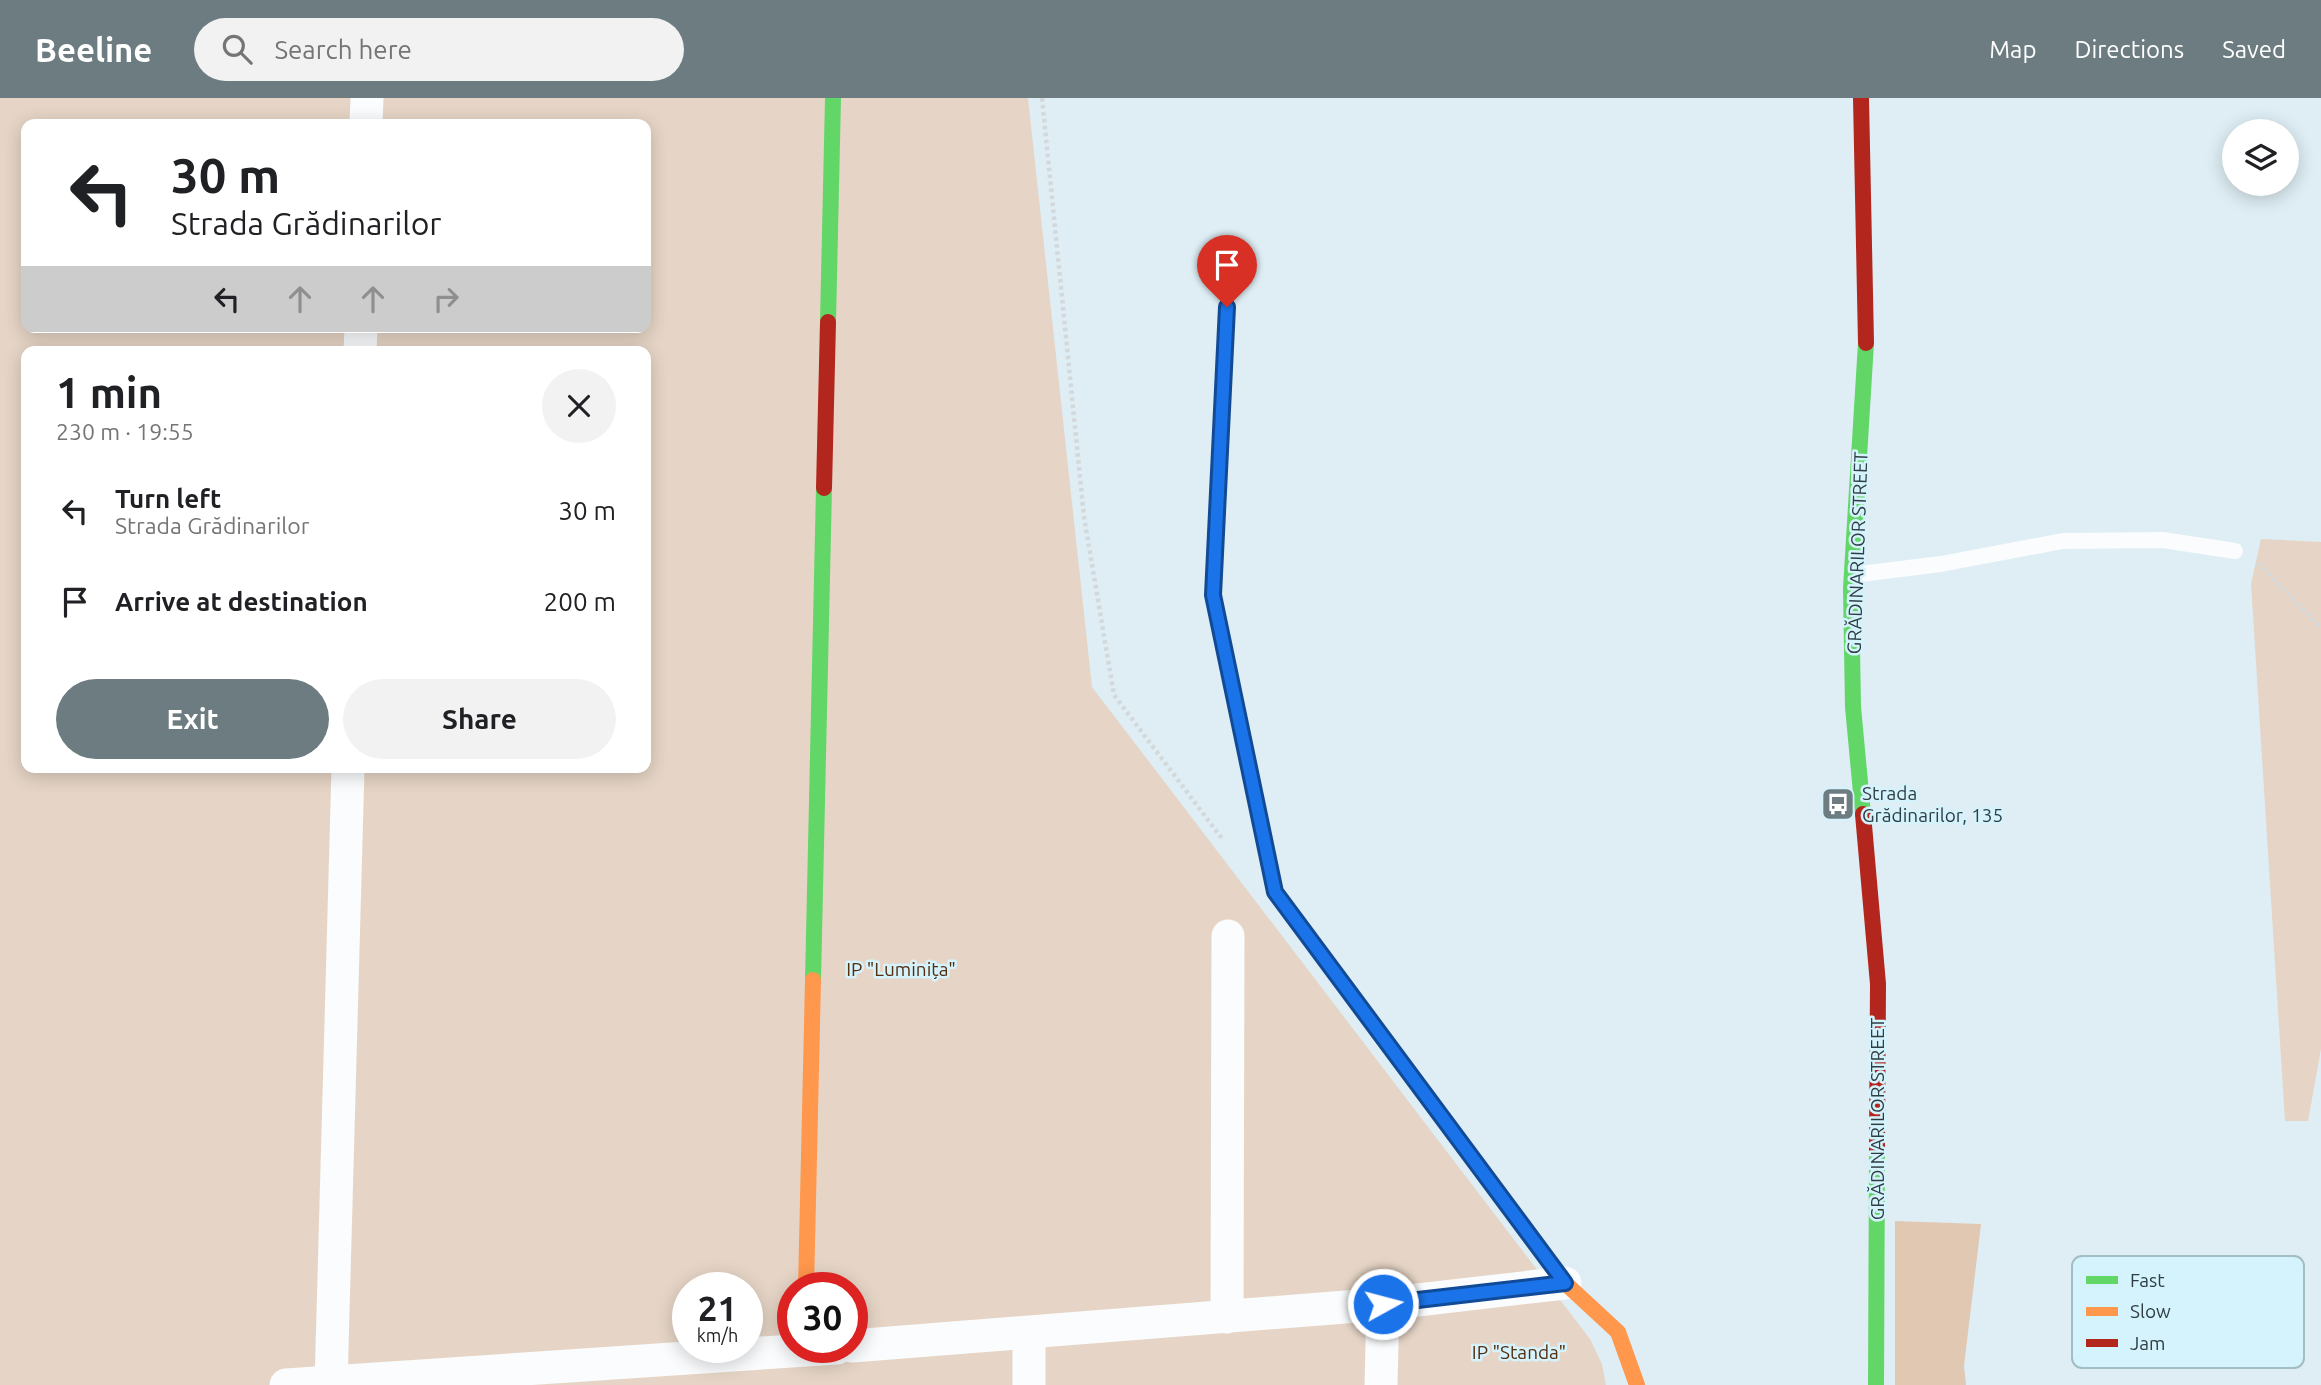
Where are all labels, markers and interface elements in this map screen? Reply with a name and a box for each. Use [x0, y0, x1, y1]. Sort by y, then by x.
search box [194, 18, 684, 81]
icon: search [218, 30, 256, 68]
text: Beeline [35, 31, 152, 68]
text: Search here [274, 35, 412, 64]
text: Map [1989, 36, 2036, 63]
text: Directions [2074, 36, 2184, 63]
text: Saved [2222, 36, 2286, 63]
map controls [2222, 119, 2299, 196]
button: layers [2222, 119, 2299, 196]
icon: left [56, 147, 147, 238]
text: 30 m [171, 147, 280, 202]
text: Strada Grădinarilor [171, 205, 442, 241]
pin [1197, 235, 1257, 307]
icon: arrive [1208, 246, 1246, 284]
icon: left [208, 280, 246, 318]
icon: ahead [281, 280, 319, 318]
icon: ahead [354, 280, 392, 318]
icon: right [427, 280, 465, 318]
text: 1 min [56, 369, 162, 416]
button: close [542, 369, 616, 443]
text: 230 m · 19:55 [56, 419, 194, 444]
street label: GRĂDINARILOR STREET [1842, 451, 1872, 655]
text: Turn left [115, 484, 221, 513]
icon: left [56, 492, 94, 530]
text: 30 m [558, 496, 616, 525]
text: Strada Grădinarilor [115, 513, 309, 538]
icon: arrive [56, 583, 94, 621]
text: Arrive at destination [115, 587, 368, 616]
text: 200 m [544, 587, 616, 616]
button: Exit [56, 679, 329, 759]
button: Share [343, 679, 616, 759]
place label: Strada Grădinarilor, 135 [1862, 782, 2003, 826]
bus stop icon: Strada Grădinarilor, 135 [1819, 785, 1857, 823]
park label: IP "Luminița" [846, 958, 956, 980]
street label: GRĂDINARILOR STREET [1866, 1017, 1888, 1220]
legend [2072, 1256, 2304, 1368]
position arrow [1346, 1267, 1420, 1341]
text: Fast [2130, 1269, 2165, 1291]
speed limit sign: 30 [777, 1272, 868, 1363]
text: 21 [698, 1288, 737, 1328]
text: Slow [2130, 1300, 2171, 1322]
text: km/h [697, 1325, 738, 1345]
text: Jam [2130, 1332, 2166, 1354]
park label: IP "Standa" [1472, 1341, 1566, 1363]

